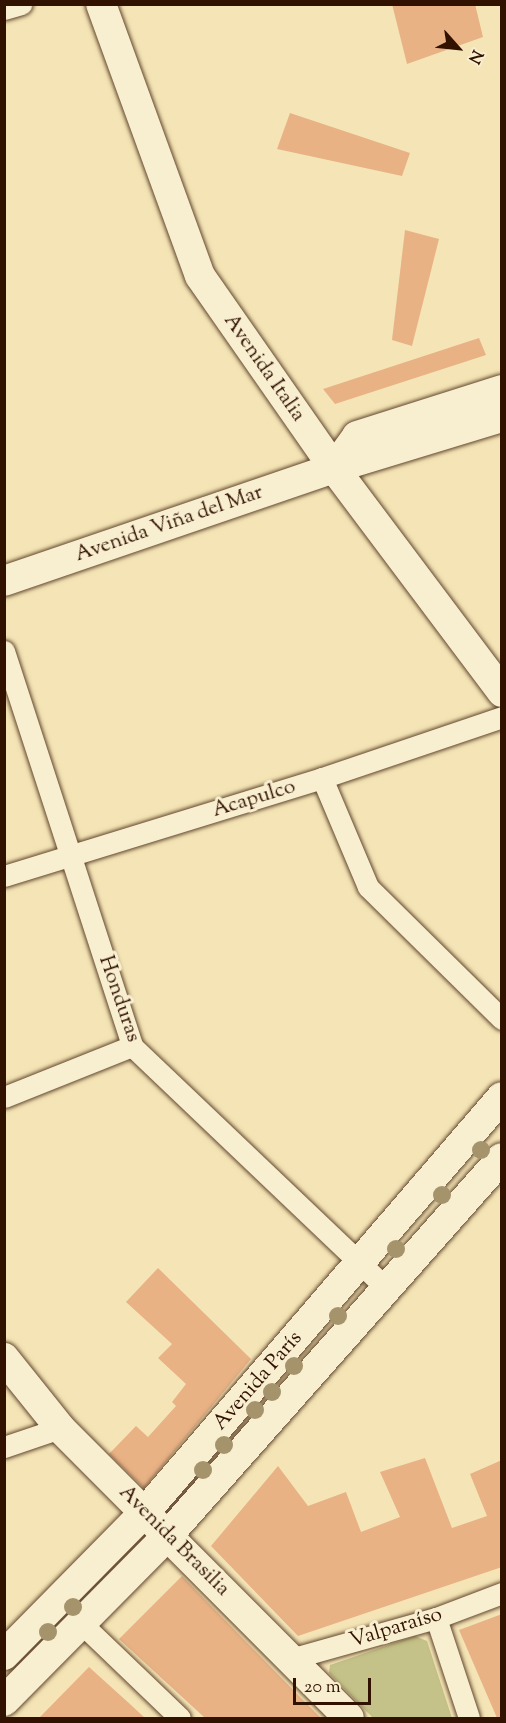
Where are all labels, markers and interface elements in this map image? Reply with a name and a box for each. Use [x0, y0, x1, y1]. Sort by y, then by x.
north arrow [428, 18, 488, 78]
text: N [461, 45, 488, 67]
street label: Avenida Italia [218, 309, 310, 427]
street label: Avenida Viña del Mar [72, 480, 266, 568]
street label: Acapulco [209, 774, 299, 824]
street label: Honduras [92, 952, 146, 1046]
street label: Avenida París [208, 1326, 308, 1436]
street label: Avenida Brasilia [113, 1480, 235, 1602]
street label: Valparaíso [347, 1602, 445, 1654]
scale bar [296, 1666, 374, 1704]
text: 20 m [304, 1675, 341, 1701]

